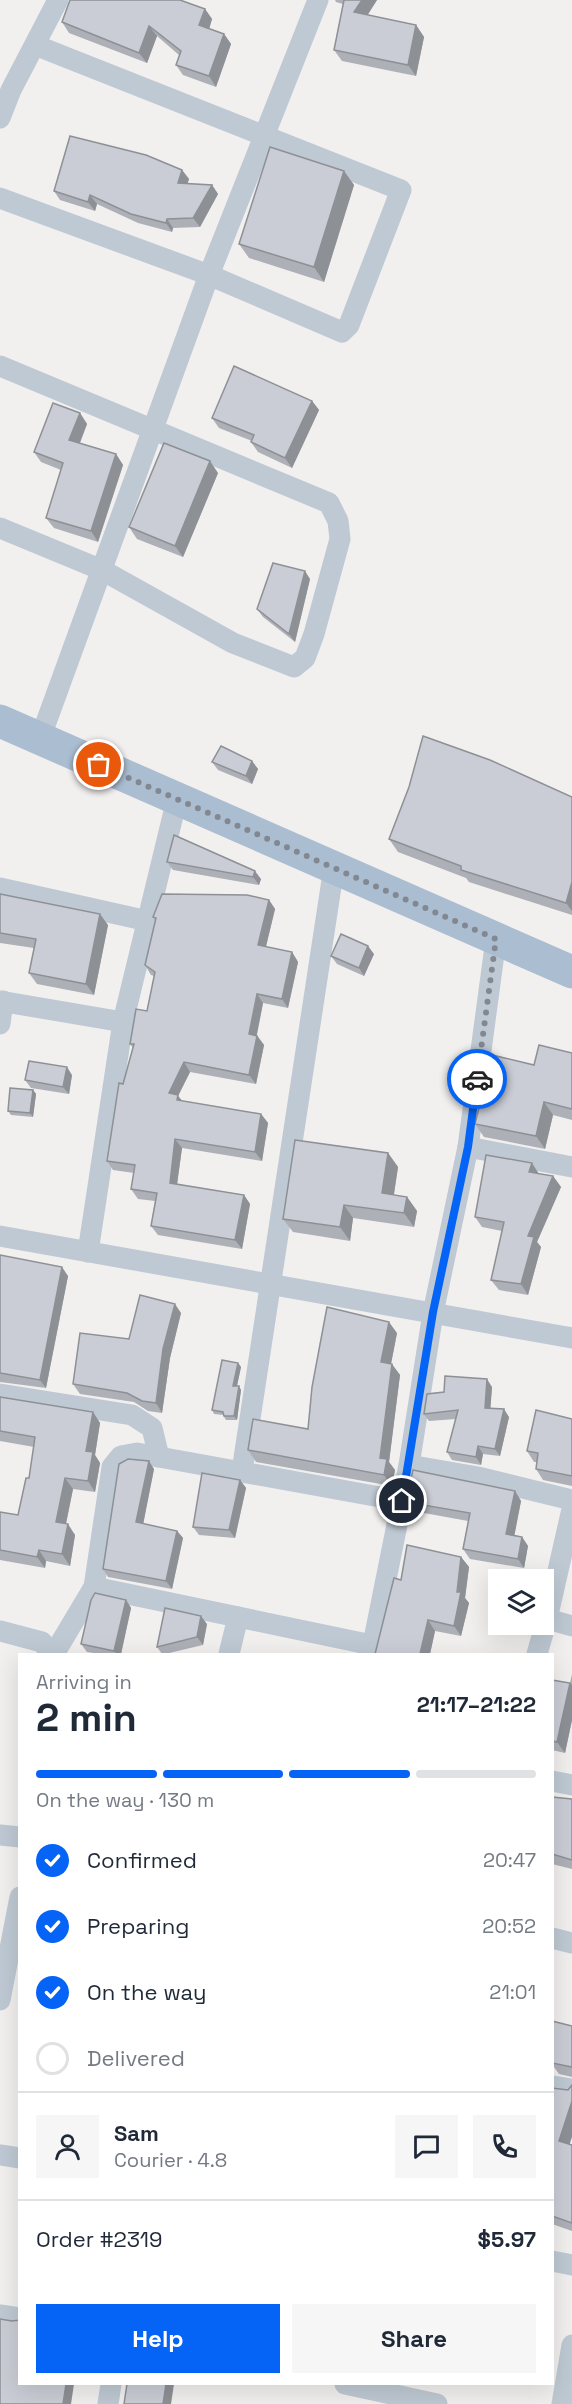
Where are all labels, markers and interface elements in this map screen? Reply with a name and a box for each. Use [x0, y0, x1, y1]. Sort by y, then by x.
pin [73, 739, 124, 790]
icon: bag [82, 748, 115, 781]
courier [447, 1049, 507, 1109]
icon: car [461, 1063, 494, 1096]
pin [376, 1475, 427, 1526]
icon: home [385, 1484, 418, 1517]
map controls [488, 1569, 554, 1635]
button: layers [488, 1569, 554, 1635]
text: Arriving in [36, 1669, 132, 1695]
text: 21:17–21:22 [417, 1690, 536, 1718]
text: 2 min [36, 1693, 137, 1742]
text: On the way · 130 m [36, 1787, 214, 1813]
icon: check [36, 1844, 69, 1877]
text: Confirmed [87, 1846, 197, 1874]
text: 20:47 [483, 1847, 536, 1873]
icon: check [36, 1910, 69, 1943]
text: Preparing [87, 1912, 189, 1940]
text: 20:52 [482, 1913, 536, 1939]
icon: check [36, 1976, 69, 2009]
text: On the way [87, 1978, 206, 2006]
text: 21:01 [489, 1979, 536, 2005]
text: Delivered [87, 2044, 185, 2072]
button: person [36, 2115, 99, 2178]
button: chat [395, 2115, 458, 2178]
button: phone [473, 2115, 536, 2178]
text: Sam [114, 2119, 159, 2147]
text: Courier · 4.8 [114, 2147, 227, 2173]
text: Order #2319 [36, 2225, 162, 2253]
text: $5.97 [478, 2225, 536, 2253]
button: Help [36, 2304, 280, 2373]
button: Share [292, 2304, 536, 2373]

